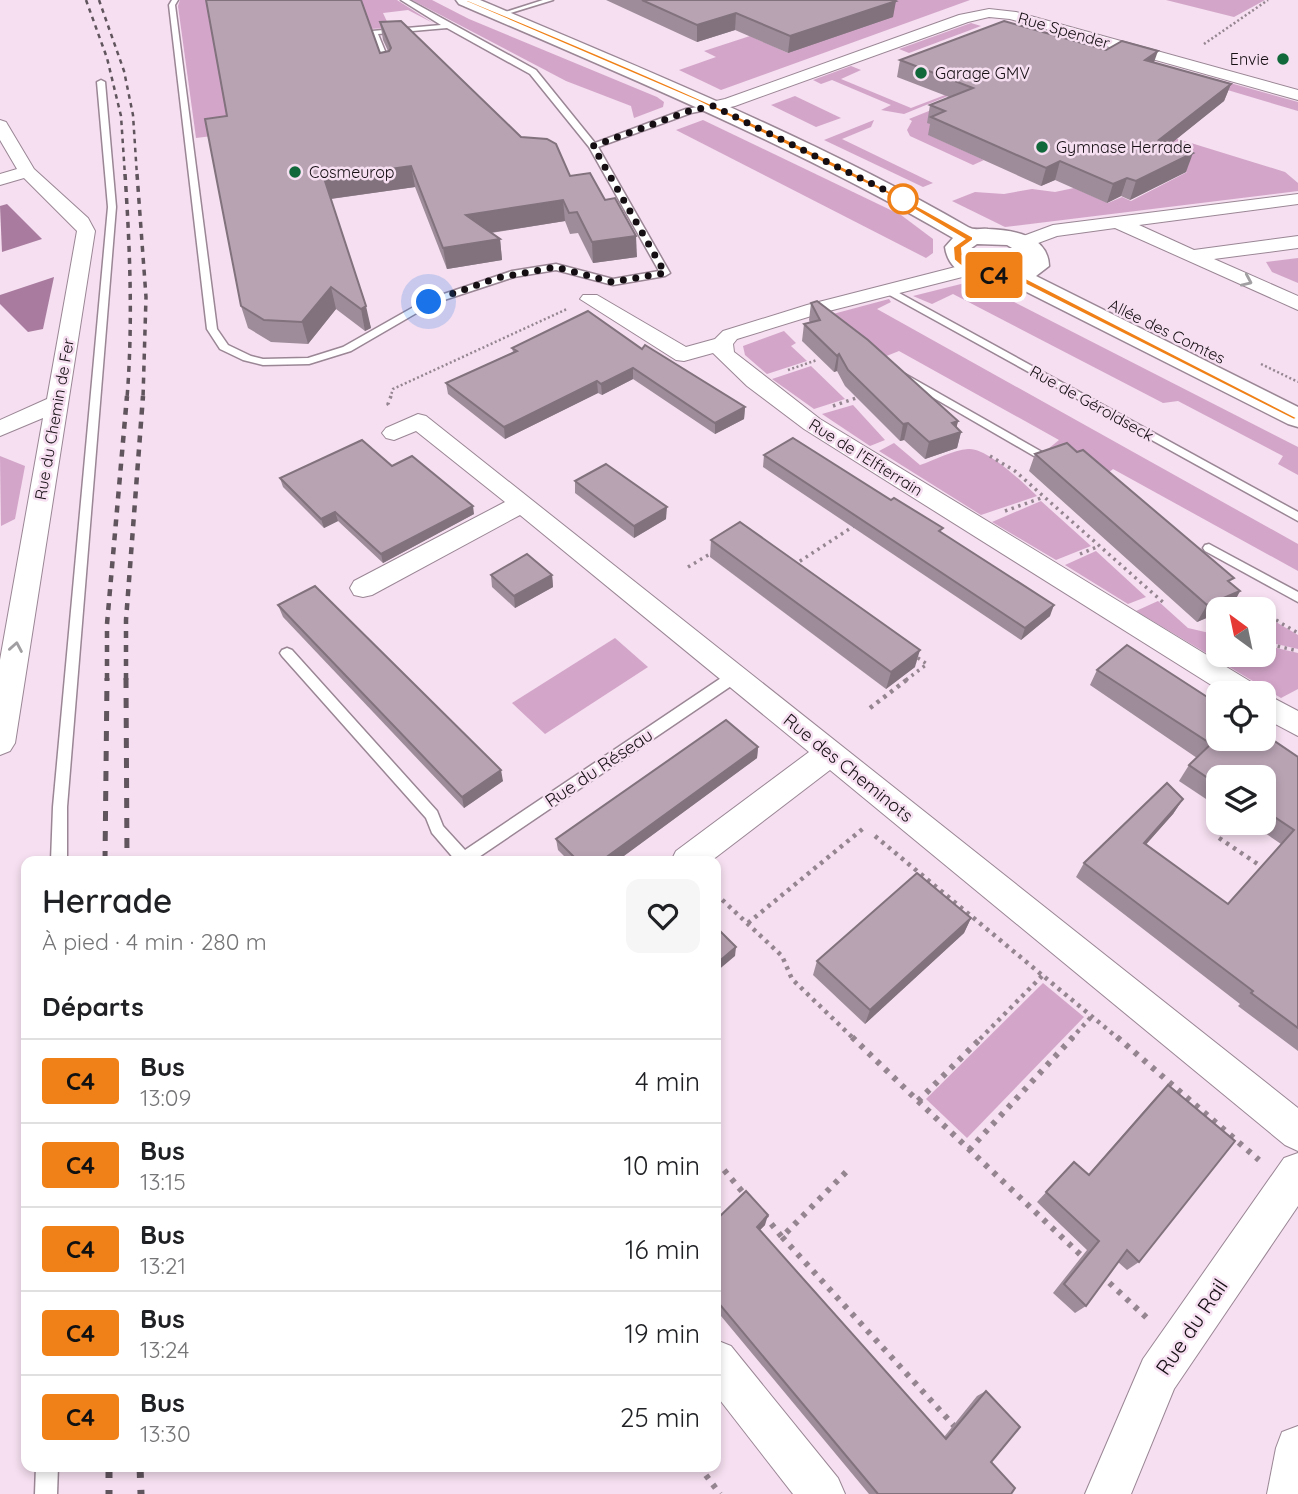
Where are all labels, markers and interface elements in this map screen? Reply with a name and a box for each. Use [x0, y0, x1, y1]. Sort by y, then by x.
street label: Rue Spender [1016, 7, 1112, 53]
place label: Envie [1230, 49, 1269, 69]
marker: Envie [1275, 51, 1291, 67]
place label: Garage GMV [935, 63, 1030, 83]
marker: Garage GMV [913, 65, 929, 81]
place label: Gymnase Herrade [1056, 137, 1192, 157]
marker: Gymnase Herrade [1034, 139, 1050, 155]
place label: Cosmeurop [309, 162, 395, 182]
marker: Cosmeurop [287, 164, 303, 180]
unlabelled marker [888, 184, 918, 214]
line badge: C4 [962, 252, 1026, 298]
text: C4 [979, 260, 1009, 290]
one-way arrow [1240, 273, 1252, 287]
your location [411, 284, 446, 319]
street label: Allée des Comtes [1105, 294, 1229, 368]
street label: Rue du Chemin de Fer [30, 337, 78, 501]
street label: Rue de Géroldseck [1027, 361, 1157, 445]
street label: Rue de l'Elfterrain [805, 414, 927, 500]
north arrow [1206, 597, 1276, 667]
map controls [1206, 597, 1276, 835]
one-way arrow [7, 642, 22, 654]
button: locate [1206, 681, 1276, 751]
street label: Rue des Cheminots [779, 708, 918, 827]
street label: Rue du Réseau [540, 723, 657, 812]
button: layers [1206, 765, 1276, 835]
button: heart [626, 879, 700, 953]
text: Herrade [42, 880, 172, 921]
text: À pied · 4 min · 280 m [42, 927, 267, 956]
text: Départs [42, 990, 144, 1023]
text: Bus [140, 1050, 185, 1083]
text: 4 min [635, 1065, 700, 1098]
text: C4 [66, 1066, 95, 1096]
text: 13:09 [140, 1083, 191, 1112]
text: Bus [140, 1134, 185, 1167]
text: 10 min [624, 1149, 700, 1182]
text: C4 [66, 1150, 95, 1180]
text: 13:15 [140, 1167, 186, 1196]
text: Bus [140, 1218, 185, 1251]
text: 16 min [625, 1233, 700, 1266]
text: C4 [66, 1234, 95, 1264]
text: 13:21 [140, 1251, 186, 1280]
street label: Rue du Rail [1150, 1273, 1233, 1379]
text: Bus [140, 1302, 185, 1335]
text: 19 min [624, 1317, 700, 1350]
text: C4 [66, 1318, 95, 1348]
text: 13:24 [140, 1335, 189, 1364]
text: Bus [140, 1386, 185, 1419]
text: 25 min [620, 1401, 700, 1434]
text: C4 [66, 1402, 95, 1432]
text: 13:30 [140, 1419, 191, 1448]

